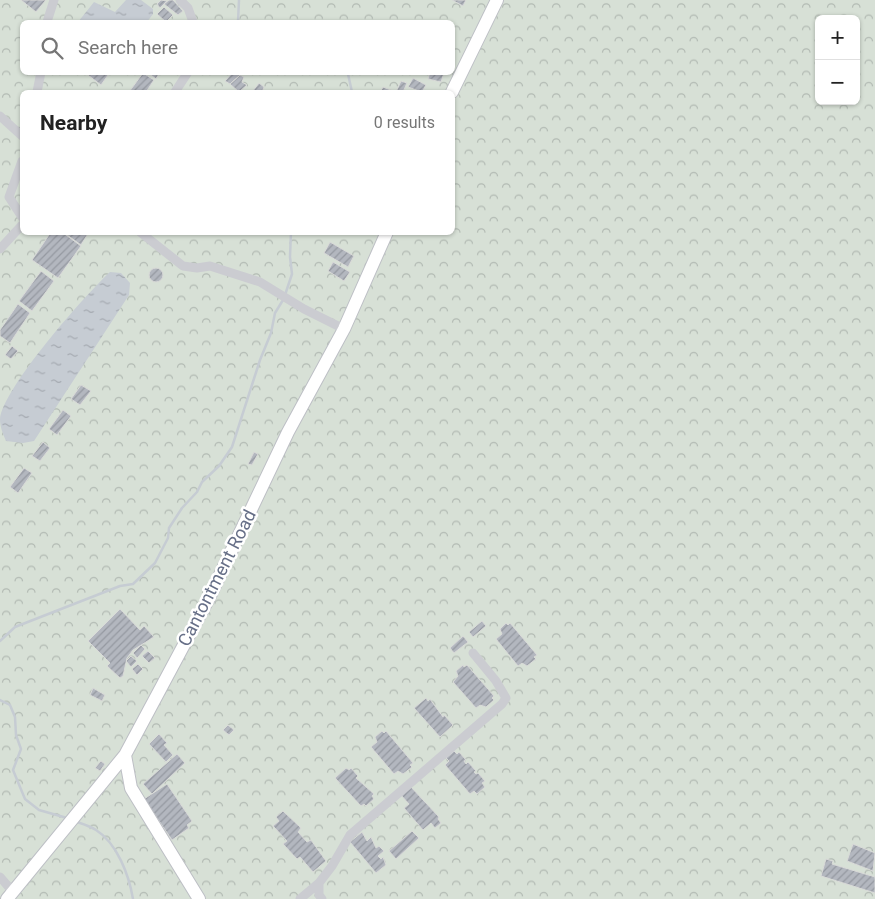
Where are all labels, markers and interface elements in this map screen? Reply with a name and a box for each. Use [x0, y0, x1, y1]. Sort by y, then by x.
map controls [815, 15, 860, 105]
button: + [815, 15, 860, 60]
search box [20, 20, 455, 75]
icon: search [38, 34, 66, 62]
text: Search here [78, 36, 178, 59]
button: − [815, 60, 860, 105]
text: Nearby [40, 111, 107, 135]
text: 0 results [374, 113, 435, 132]
street label: Cantontment Road [173, 506, 260, 649]

